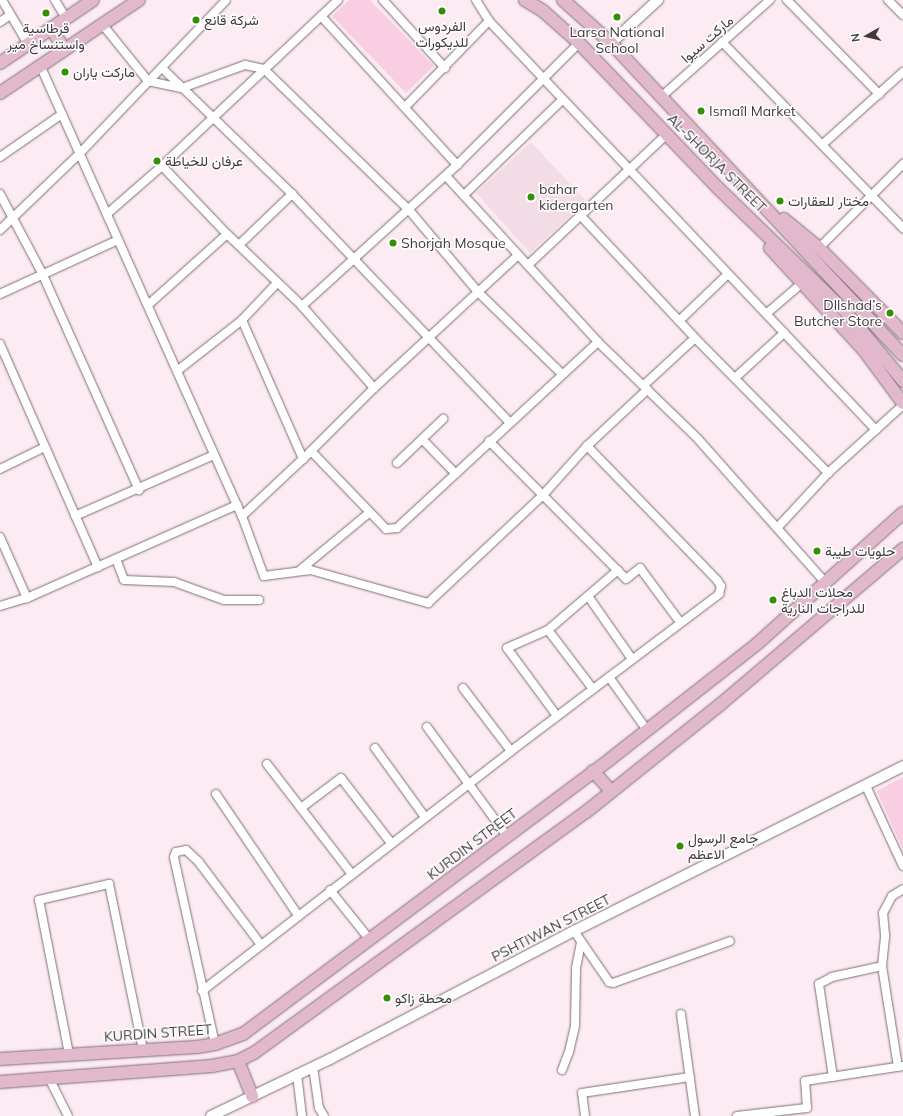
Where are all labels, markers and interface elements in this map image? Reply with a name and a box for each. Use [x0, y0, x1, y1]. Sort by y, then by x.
marker: الفردوس للديكورات [437, 6, 447, 16]
marker: قرطاسية واستنساخ مير [41, 8, 51, 18]
place label: شركة قانع [204, 12, 259, 28]
marker: Larsa National School [612, 12, 622, 22]
street label: مارکت سیوا [677, 12, 737, 66]
marker: شركة قانع [191, 15, 201, 25]
north arrow [847, 16, 887, 56]
place label: الفردوس للديكورات [416, 18, 468, 50]
place label: قرطاسية واستنساخ مير [7, 20, 85, 52]
place label: Larsa National School [569, 24, 665, 56]
text: N [848, 33, 863, 43]
place label: مارکت یاران [73, 64, 135, 80]
marker: مارکت یاران [60, 67, 70, 77]
place label: Ismaîl Market [709, 103, 796, 119]
marker: Ismaîl Market [696, 106, 706, 116]
street label: AL-SHORJA STREET [664, 110, 770, 216]
place label: عرفان للخياطة [165, 153, 243, 169]
marker: عرفان للخياطة [152, 156, 162, 166]
place label: bahar kidergarten [539, 181, 613, 214]
marker: bahar kidergarten [526, 192, 536, 202]
place label: مختار للعقارات [788, 193, 869, 209]
marker: مختار للعقارات [775, 196, 785, 206]
place label: Shorjah Mosque [401, 235, 506, 251]
marker: Shorjah Mosque [388, 238, 398, 248]
place label: Dllshad’s Butcher Store [794, 297, 882, 330]
marker: Dllshad’s Butcher Store [885, 308, 895, 318]
place label: حلويات طيبة [825, 543, 895, 559]
marker: حلويات طيبة [812, 546, 822, 556]
place label: محلات الدباغ للدراجات النارية [781, 584, 865, 616]
marker: محلات الدباغ للدراجات النارية [768, 595, 778, 605]
street label: KURDIN STREET [424, 805, 520, 883]
place label: جامع الرسول الاعظم [688, 830, 758, 862]
marker: جامع الرسول الاعظم [675, 841, 685, 851]
street label: PSHTIWAN STREET [489, 891, 613, 965]
place label: محطة زاكو [395, 990, 452, 1006]
marker: محطة زاكو [382, 993, 392, 1003]
street label: KURDIN STREET [103, 1021, 213, 1045]

